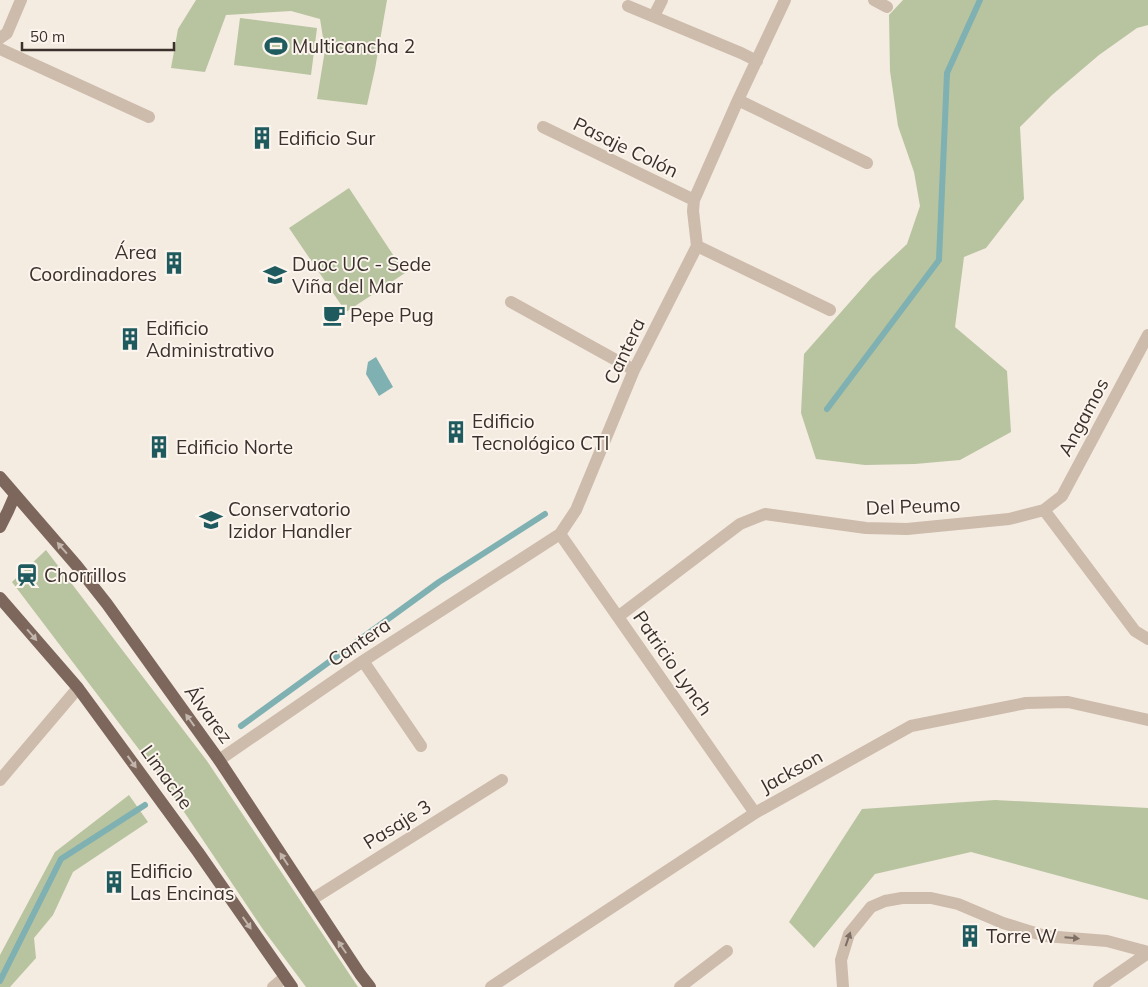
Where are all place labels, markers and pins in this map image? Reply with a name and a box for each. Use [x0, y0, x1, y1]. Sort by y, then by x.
sports icon: Multicancha 2 [263, 33, 289, 59]
place label: Multicancha 2 [292, 34, 415, 58]
building icon: Edificio Sur [249, 125, 275, 151]
place label: Edificio Sur [278, 126, 375, 150]
place label: Área Coordinadores [29, 240, 157, 286]
building icon: Área Coordinadores [161, 250, 187, 276]
place label: Duoc UC - Sede Viña del Mar [292, 252, 431, 298]
school or university icon: Duoc UC - Sede Viña del Mar [262, 262, 288, 288]
cafe icon: Pepe Pug [321, 302, 347, 328]
place label: Pepe Pug [350, 303, 434, 327]
place label: Edificio Administrativo [146, 316, 274, 362]
building icon: Edificio Administrativo [117, 326, 143, 352]
place label: Edificio Tecnológico CTI [472, 409, 609, 455]
building icon: Edificio Tecnológico CTI [443, 419, 469, 445]
building icon: Edificio Norte [146, 434, 172, 460]
place label: Edificio Norte [176, 435, 293, 459]
place label: Conservatorio Izidor Handler [228, 497, 352, 543]
school or university icon: Conservatorio Izidor Handler [198, 507, 224, 533]
station icon: Chorrillos [14, 562, 40, 588]
place label: Chorrillos [44, 563, 127, 587]
place label: Edificio Las Encinas [130, 859, 234, 905]
building icon: Edificio Las Encinas [101, 869, 127, 895]
building icon: Torre W [957, 923, 983, 949]
place label: Torre W [986, 924, 1057, 948]

